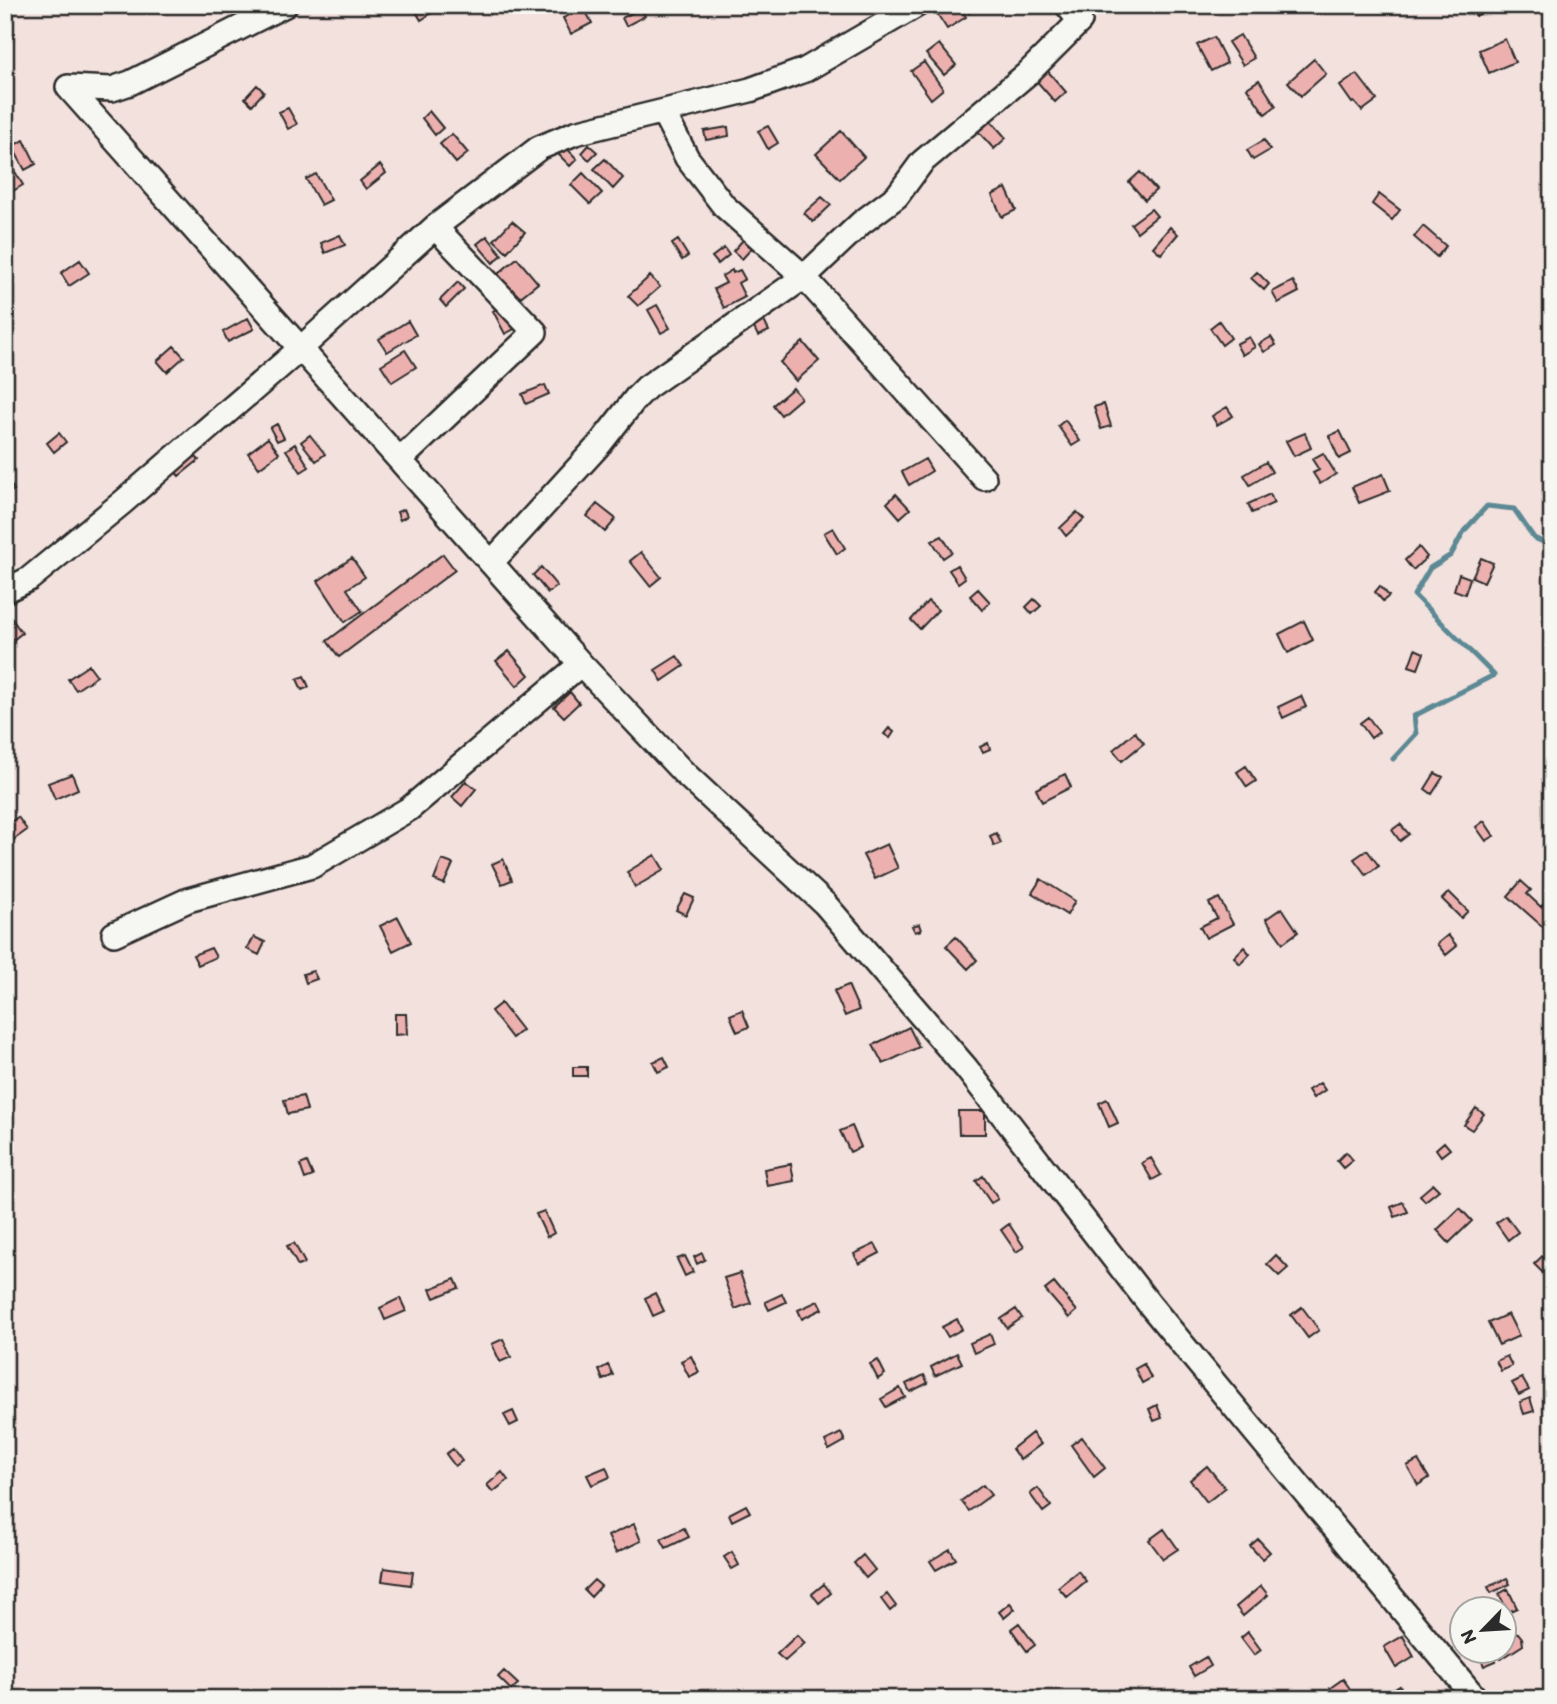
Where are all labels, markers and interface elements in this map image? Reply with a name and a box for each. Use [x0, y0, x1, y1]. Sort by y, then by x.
north arrow [1448, 1596, 1518, 1666]
text: N [1455, 1626, 1481, 1648]

